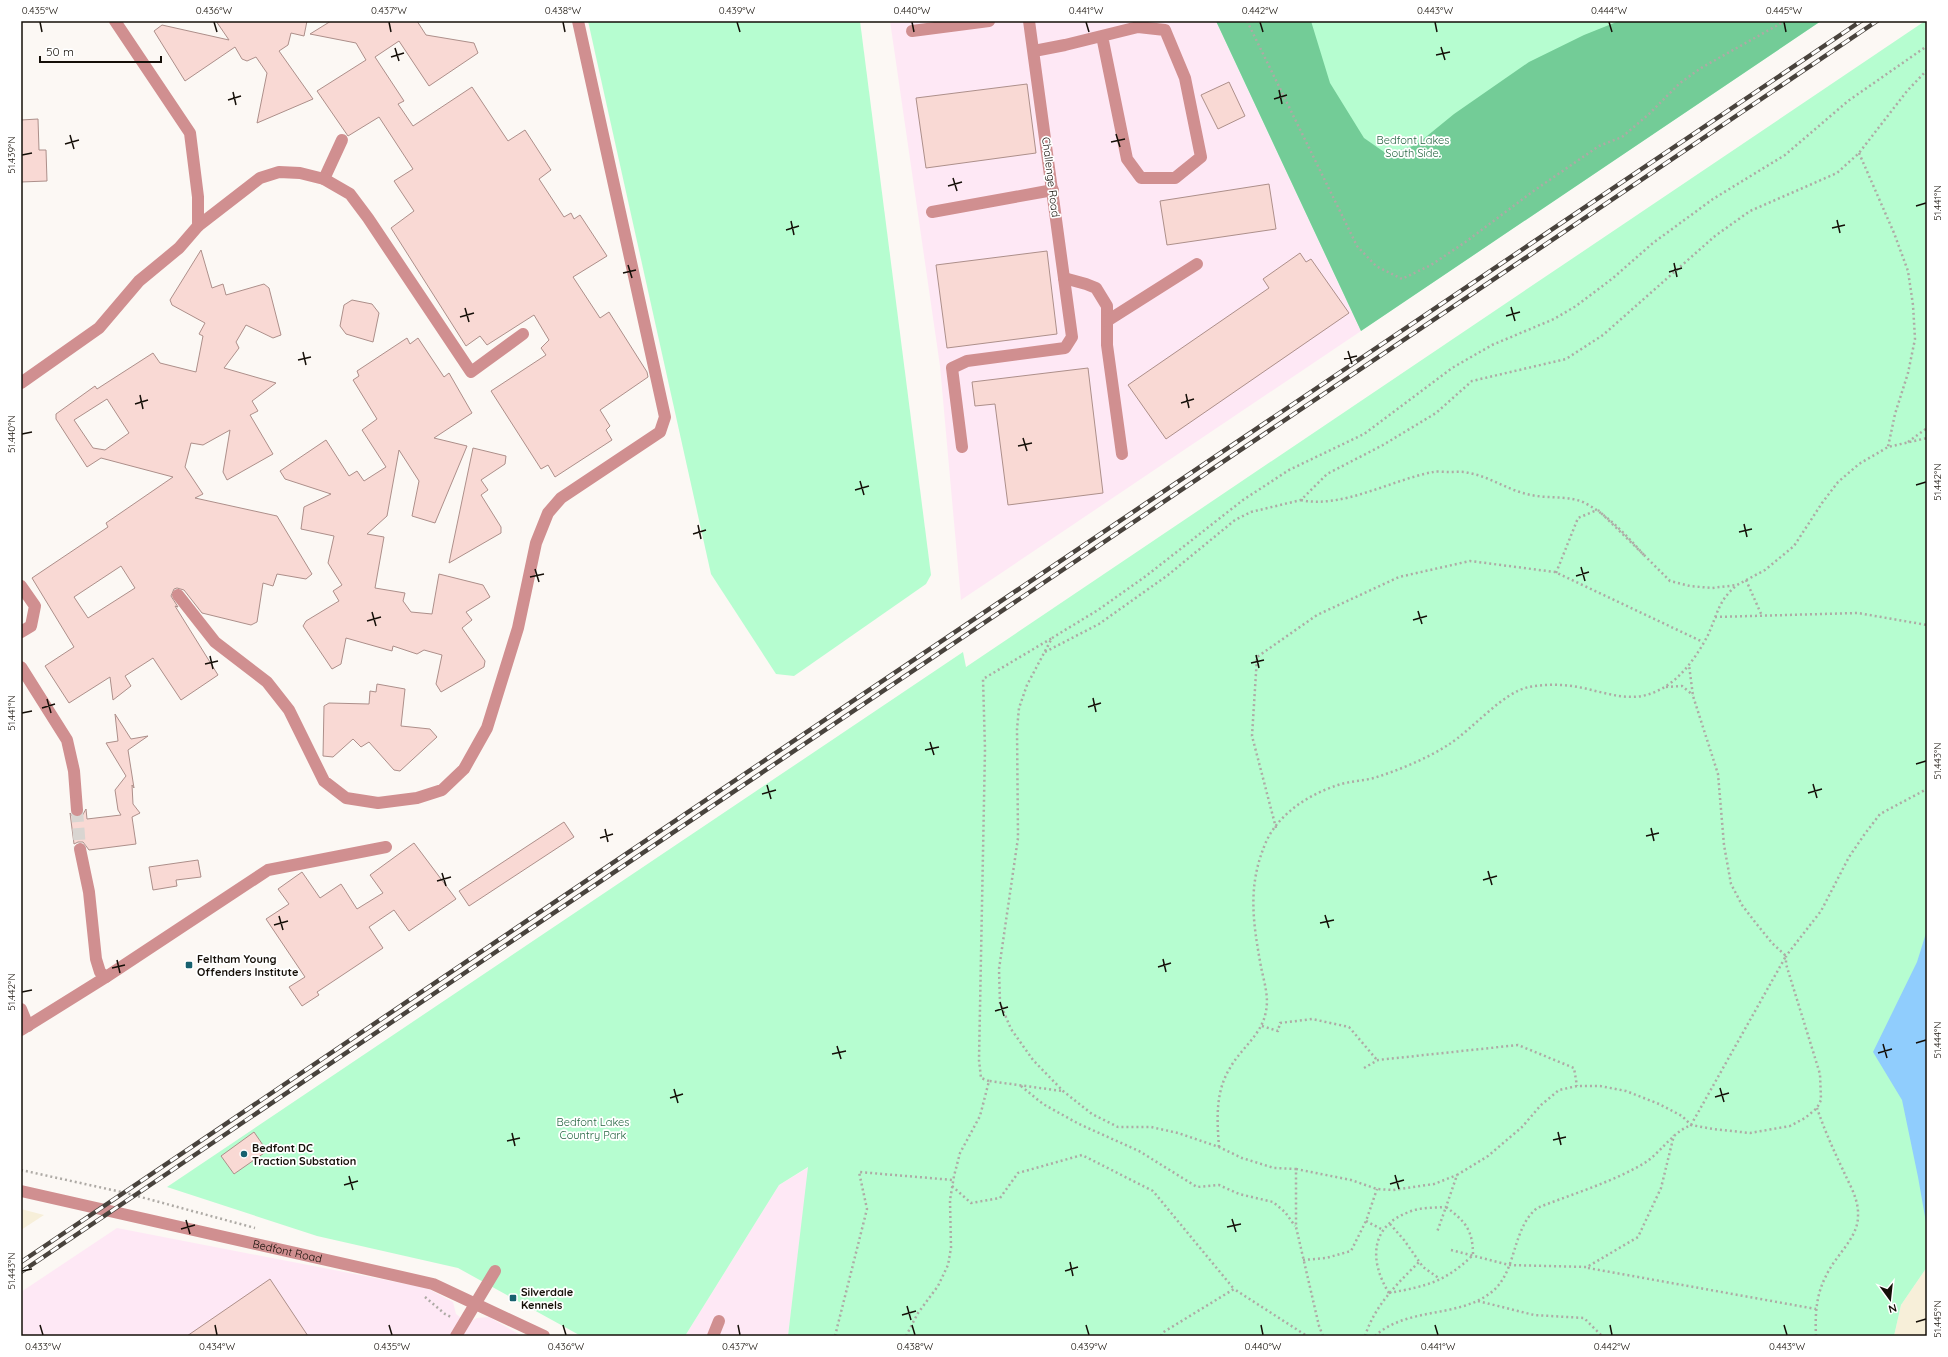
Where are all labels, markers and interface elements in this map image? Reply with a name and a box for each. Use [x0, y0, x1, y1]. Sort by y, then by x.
text: 0.435°W [22, 4, 59, 17]
text: 0.436°W [196, 4, 232, 17]
text: 0.437°W [371, 4, 407, 17]
text: 0.438°W [545, 4, 582, 17]
text: 0.439°W [719, 4, 756, 17]
text: 0.440°W [894, 4, 931, 17]
text: 0.441°W [1069, 4, 1104, 17]
text: 0.442°W [1242, 4, 1279, 17]
text: 0.443°W [1417, 4, 1453, 17]
text: 0.444°W [1591, 4, 1627, 17]
text: 0.445°W [1766, 4, 1803, 17]
scale bar [40, 38, 161, 64]
text: 50 m [46, 44, 74, 59]
park label: Bedfont Lakes South Side. [1377, 133, 1449, 160]
text: 51.439°N [5, 136, 18, 174]
street label: Challenge Road [1039, 136, 1063, 218]
text: 51.441°N [1931, 185, 1944, 221]
text: 51.440°N [5, 415, 18, 453]
text: 51.442°N [1931, 463, 1944, 501]
text: 51.441°N [5, 695, 18, 731]
text: 51.443°N [1931, 742, 1944, 780]
place label: Feltham Young Offenders Institute [197, 952, 299, 979]
marker: Feltham Young Offenders Institute [184, 960, 194, 970]
text: 51.442°N [5, 973, 18, 1011]
text: 51.444°N [1931, 1021, 1944, 1059]
park label: Bedfont Lakes Country Park [557, 1115, 629, 1142]
place label: Bedfont DC Traction Substation [252, 1141, 356, 1168]
marker: Bedfont DC Traction Substation [239, 1149, 249, 1159]
street label: Bedfont Road [251, 1236, 323, 1266]
text: 51.443°N [5, 1252, 18, 1290]
north arrow [1870, 1279, 1910, 1319]
place label: Silverdale Kennels [521, 1285, 574, 1312]
marker: Silverdale Kennels [508, 1293, 518, 1303]
text: 51.445°N [1931, 1300, 1944, 1338]
text: N [1887, 1301, 1898, 1316]
text: 0.433°W [25, 1340, 61, 1353]
text: 0.434°W [199, 1340, 235, 1353]
text: 0.435°W [374, 1340, 411, 1353]
text: 0.436°W [548, 1340, 584, 1353]
text: 0.437°W [722, 1340, 758, 1353]
text: 0.438°W [897, 1340, 934, 1353]
text: 0.439°W [1071, 1340, 1108, 1353]
text: 0.440°W [1245, 1340, 1282, 1353]
text: 0.441°W [1421, 1340, 1456, 1353]
text: 0.442°W [1594, 1340, 1631, 1353]
text: 0.443°W [1769, 1340, 1805, 1353]

